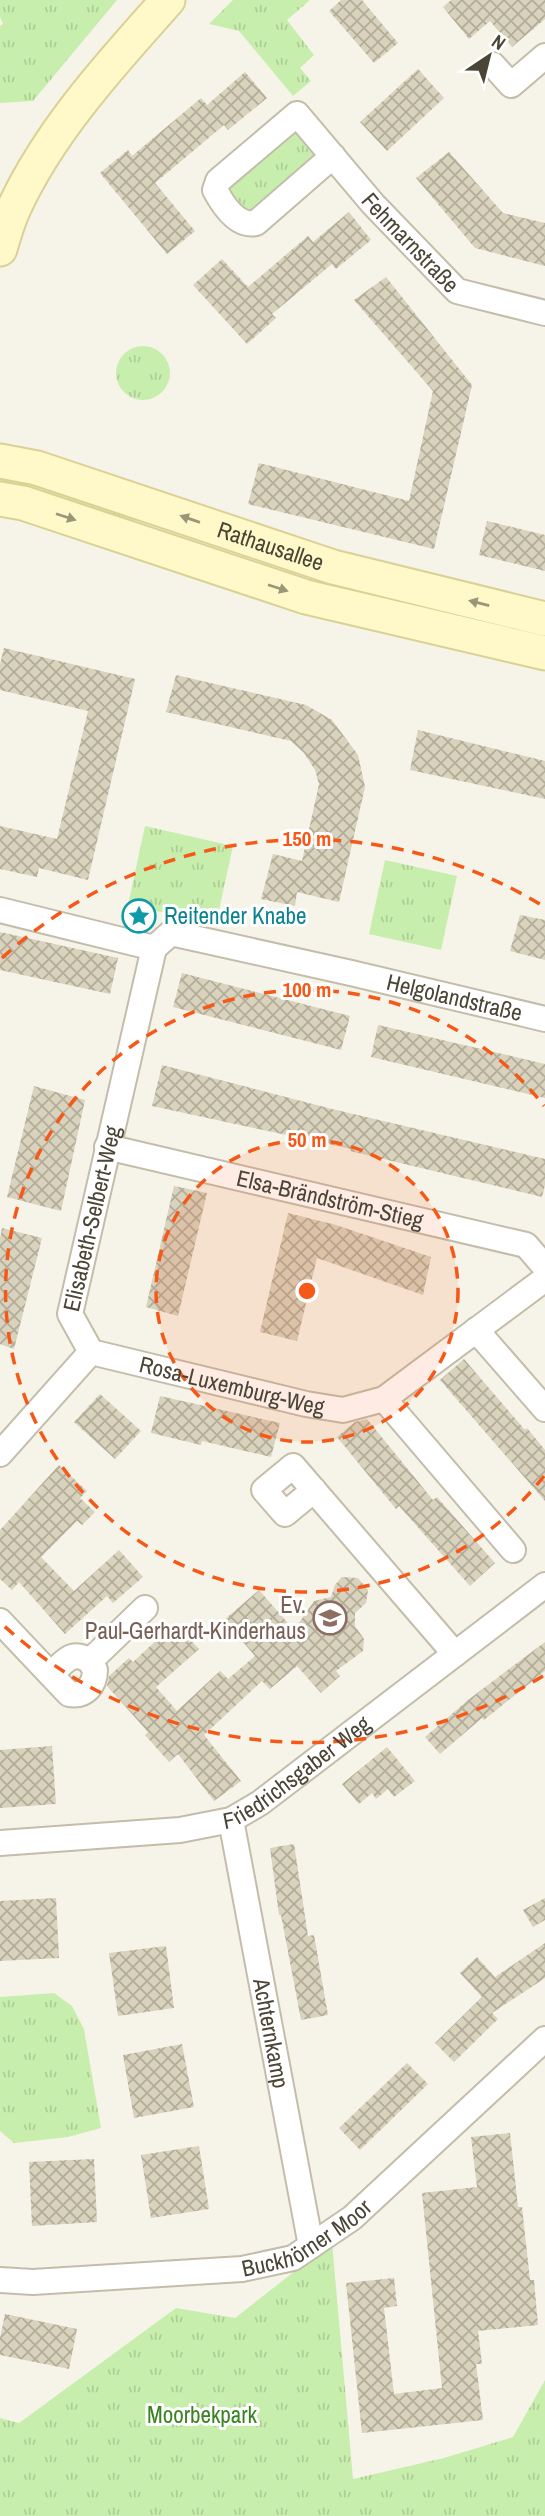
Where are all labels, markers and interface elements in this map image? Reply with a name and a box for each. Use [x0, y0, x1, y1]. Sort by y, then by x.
north arrow [454, 21, 524, 91]
text: N [487, 28, 511, 56]
street label: Fehmarnstraße [355, 186, 466, 299]
one-way arrow [55, 512, 76, 523]
one-way arrow [179, 513, 200, 524]
street label: Rathausallee [214, 513, 328, 578]
one-way arrow [268, 583, 289, 593]
one-way arrow [468, 597, 490, 608]
text: 150 m [283, 824, 331, 853]
place icon: Reitender Knabe [120, 897, 158, 935]
place label: Reitender Knabe [164, 900, 307, 931]
street label: Helgolandstraße [384, 966, 526, 1028]
text: 100 m [283, 975, 331, 1004]
street label: Elisabeth-Selbert-Weg [55, 1122, 128, 1314]
text: 50 m [287, 1125, 327, 1154]
street label: Elsa-Brändström-Stieg [234, 1162, 427, 1236]
centre of rings [295, 1279, 319, 1303]
street label: Rosa-Luxemburg-Weg [136, 1348, 327, 1422]
place label: Ev. Paul-Gerhardt-Kinderhaus [85, 1589, 306, 1646]
school or university icon: Ev. Paul-Gerhardt-Kinderhaus [311, 1599, 349, 1637]
street label: Friedrichsgaber Weg [220, 1708, 377, 1836]
street label: Achternkamp [246, 1975, 297, 2091]
street label: Buckhörner Moor [239, 2191, 378, 2284]
park label: Moorbekpark [147, 2399, 258, 2430]

